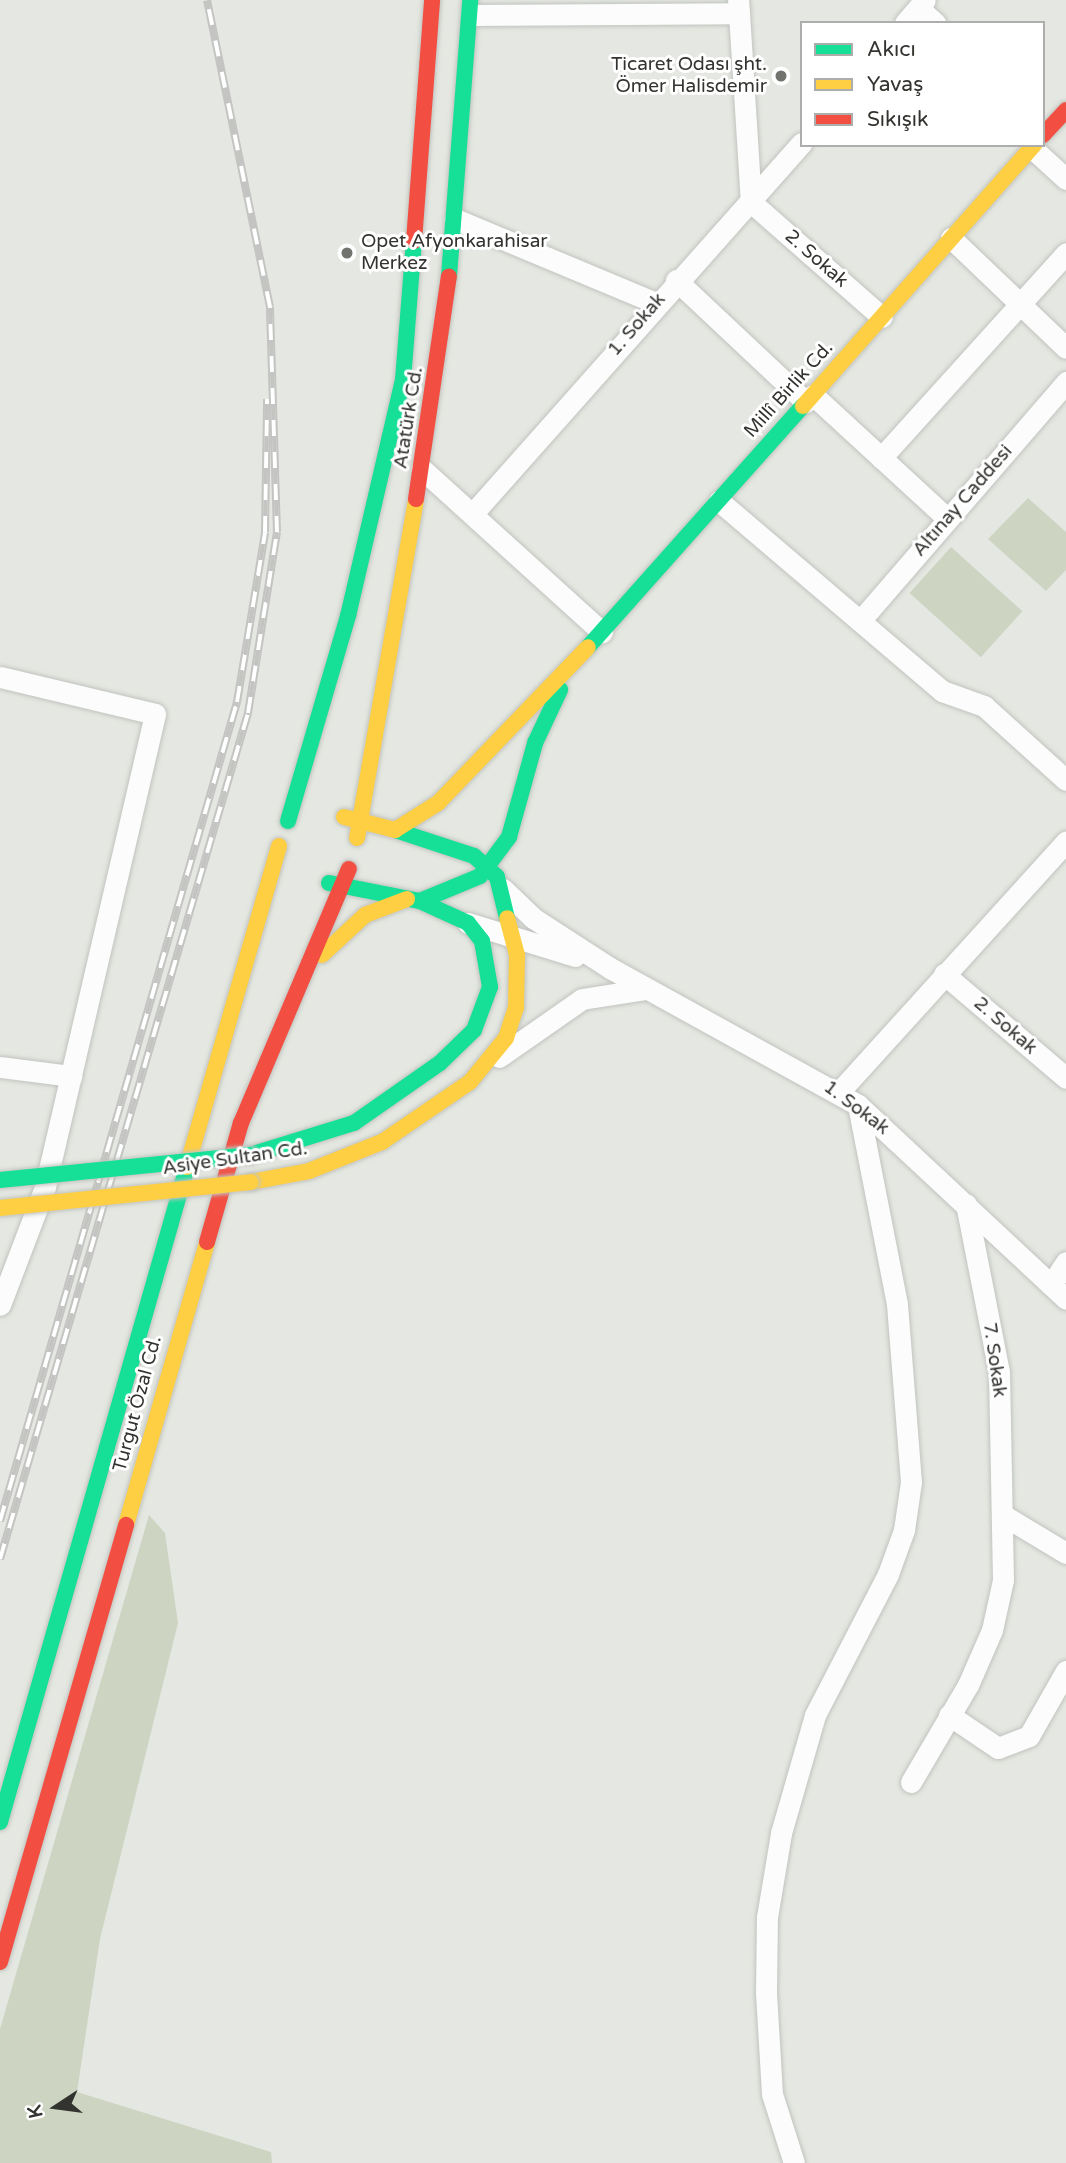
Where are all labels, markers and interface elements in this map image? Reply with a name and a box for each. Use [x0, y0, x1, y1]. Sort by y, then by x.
legend [800, 21, 1045, 147]
text: Akıcı [867, 37, 916, 62]
place label: Ticaret Odası şht. Ömer Halisdemir [611, 54, 767, 98]
marker: Ticaret Odası şht. Ömer Halisdemir [773, 68, 789, 84]
text: Yavaş [867, 72, 923, 97]
text: Sıkışık [867, 107, 928, 132]
street label: 2. Sokak [780, 225, 852, 293]
place label: Opet Afyonkarahisar Merkez [361, 231, 548, 275]
marker: Opet Afyonkarahisar Merkez [339, 245, 355, 261]
street label: 1. Sokak [603, 289, 671, 361]
street label: Millî Birlik Cd. [740, 337, 838, 443]
street label: Atatürk Cd. [390, 366, 428, 470]
street label: Altınay Caddesi [908, 441, 1018, 561]
street label: 2. Sokak [969, 992, 1041, 1060]
street label: 1. Sokak [819, 1076, 893, 1140]
street label: Asiye Sultan Cd. [161, 1138, 309, 1180]
street label: 7. Sokak [977, 1321, 1011, 1399]
street label: Turgut Özal Cd. [109, 1334, 167, 1474]
north arrow [21, 2072, 91, 2142]
text: K [23, 2103, 48, 2120]

